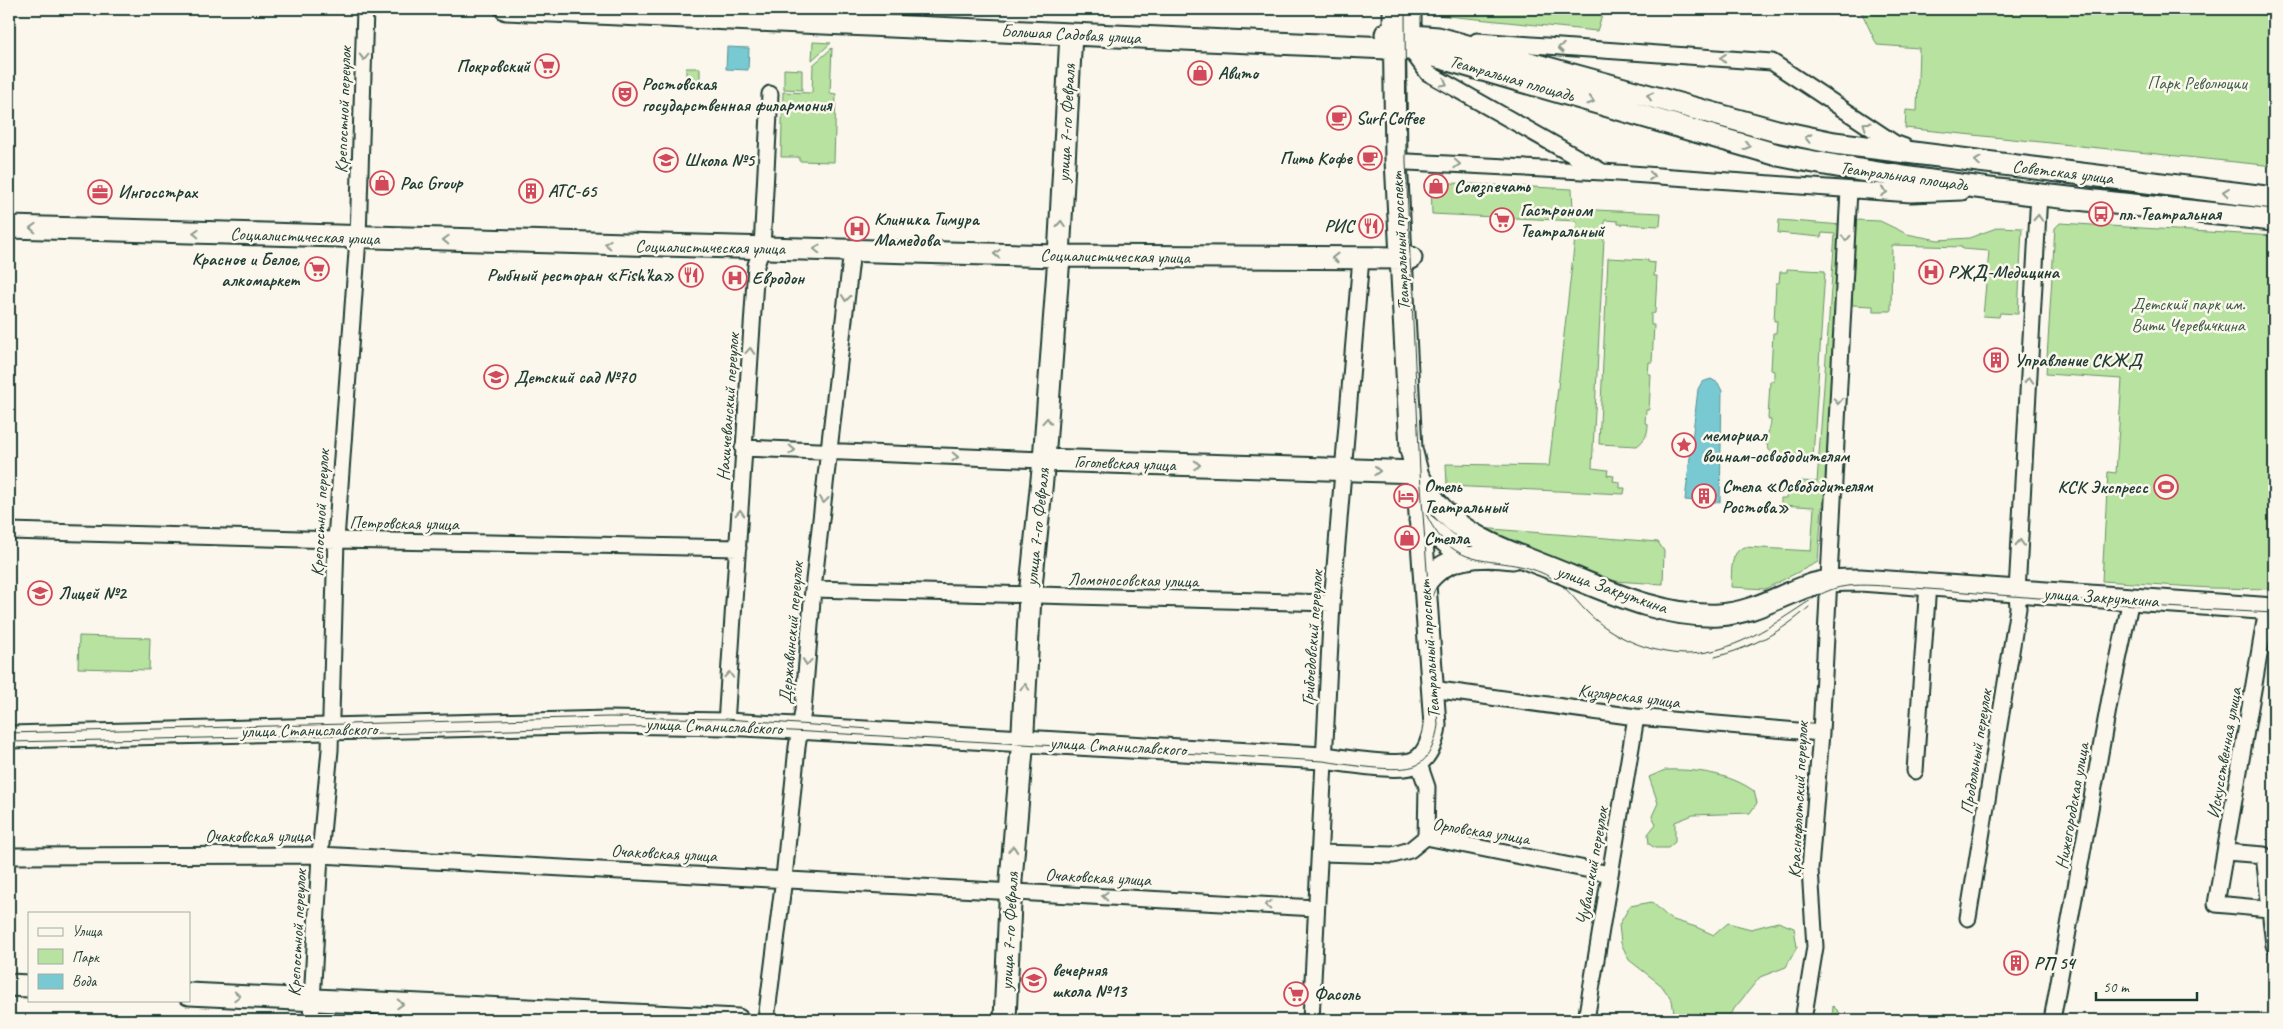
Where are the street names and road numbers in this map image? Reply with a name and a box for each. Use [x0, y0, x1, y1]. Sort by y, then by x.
street label: Большая Садовая улица [1000, 19, 1143, 49]
street label: Крепостной переулок [330, 44, 356, 174]
street label: Театральная площадь [1447, 50, 1578, 107]
street label: улица 7-го Февраля [1052, 62, 1080, 184]
street label: Советская улица [2011, 155, 2116, 189]
street label: Театральная площадь [1839, 156, 1970, 196]
street label: Театральный проспект [1385, 170, 1415, 311]
street label: Социалистическая улица [230, 222, 382, 250]
street label: Социалистическая улица [635, 235, 787, 259]
street label: Социалистическая улица [1040, 244, 1192, 268]
street label: Нахичеванский переулок [712, 330, 744, 482]
street label: Крепостной переулок [306, 447, 334, 577]
street label: Гоголевская улица [1074, 450, 1178, 476]
street label: улица 7-го Февраля [1020, 466, 1054, 588]
street label: Петровская улица [349, 511, 460, 535]
street label: Державинский переулок [774, 559, 808, 705]
street label: улица Закруткина [1553, 559, 1671, 619]
street label: Грибоедовский переулок [1296, 567, 1328, 706]
street label: Ломоносовская улица [1068, 568, 1200, 592]
street label: Театральный проспект [1413, 578, 1445, 719]
street label: улица Закруткина [2042, 582, 2160, 612]
street label: Кизлярская улица [1577, 679, 1682, 714]
street label: Искусственная улица [2202, 685, 2247, 820]
street label: Продольный переулок [1955, 686, 1997, 816]
street label: улица Станиславского [644, 713, 784, 739]
street label: улица Станиславского [240, 718, 379, 742]
street label: Краснофлотский переулок [1783, 719, 1813, 879]
street label: улица Станиславского [1048, 731, 1188, 761]
street label: Нижегородская улица [2050, 739, 2094, 871]
street label: Чувашский переулок [1571, 803, 1614, 927]
street label: Орловская улица [1431, 812, 1533, 850]
street label: Очаковская улица [205, 825, 312, 847]
street label: Очаковская улица [610, 839, 719, 867]
street label: Очаковская улица [1044, 863, 1153, 891]
street label: Крепостной переулок [283, 867, 311, 997]
street label: улица 7-го Февраля [995, 870, 1023, 992]

